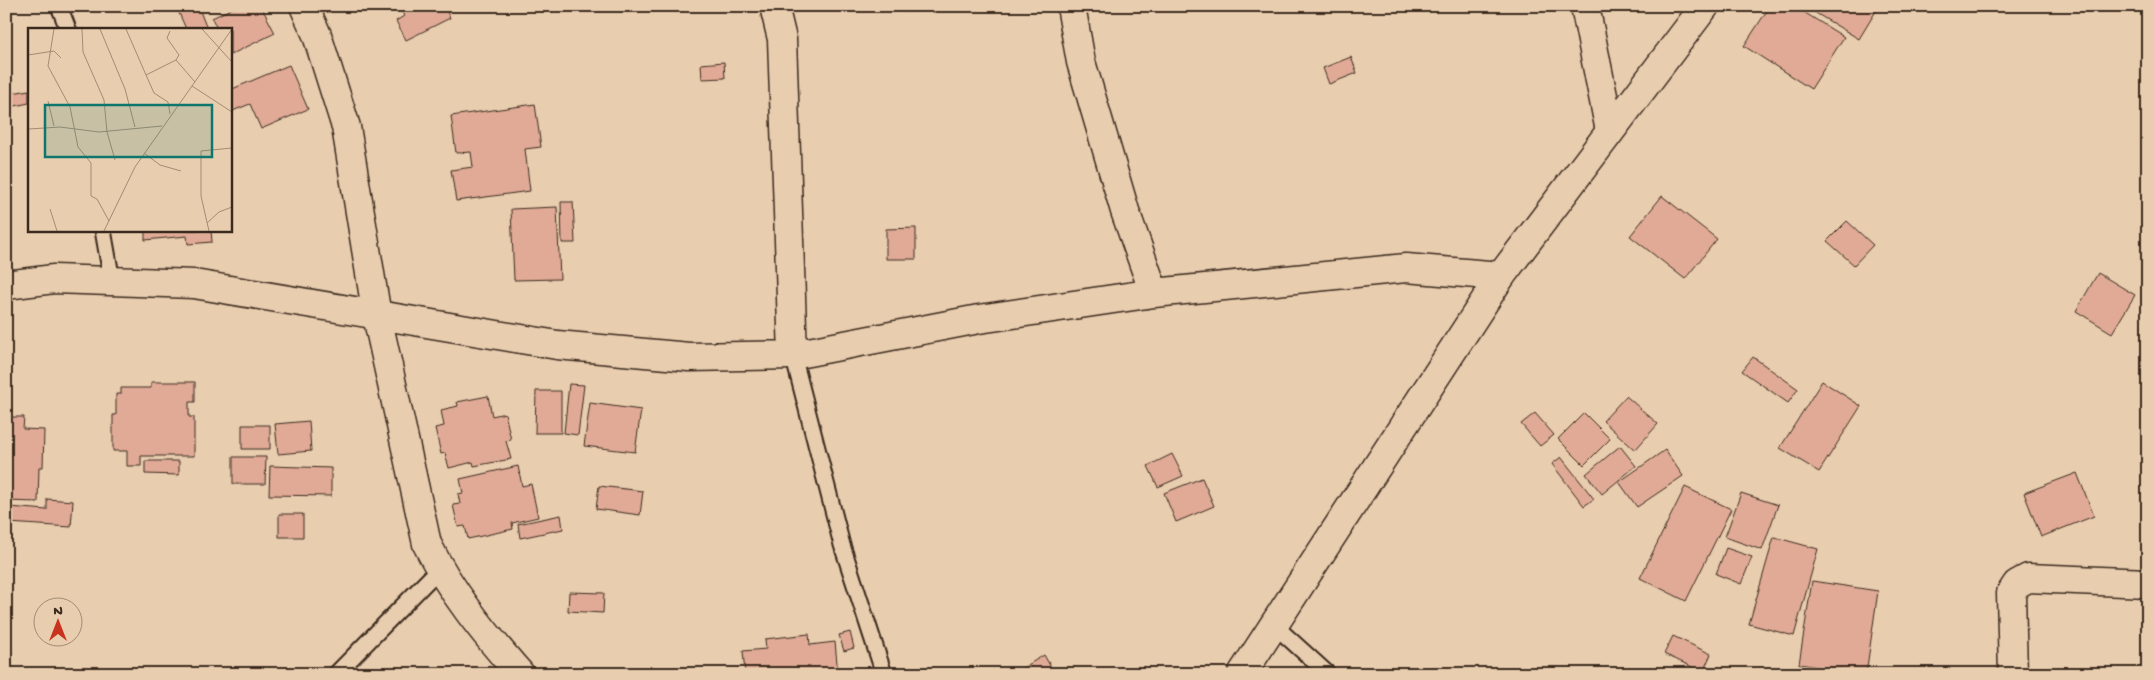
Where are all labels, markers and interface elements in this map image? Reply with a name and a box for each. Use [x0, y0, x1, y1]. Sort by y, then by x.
inset map [28, 28, 231, 231]
north arrow [32, 598, 82, 648]
text: N [53, 603, 63, 620]

